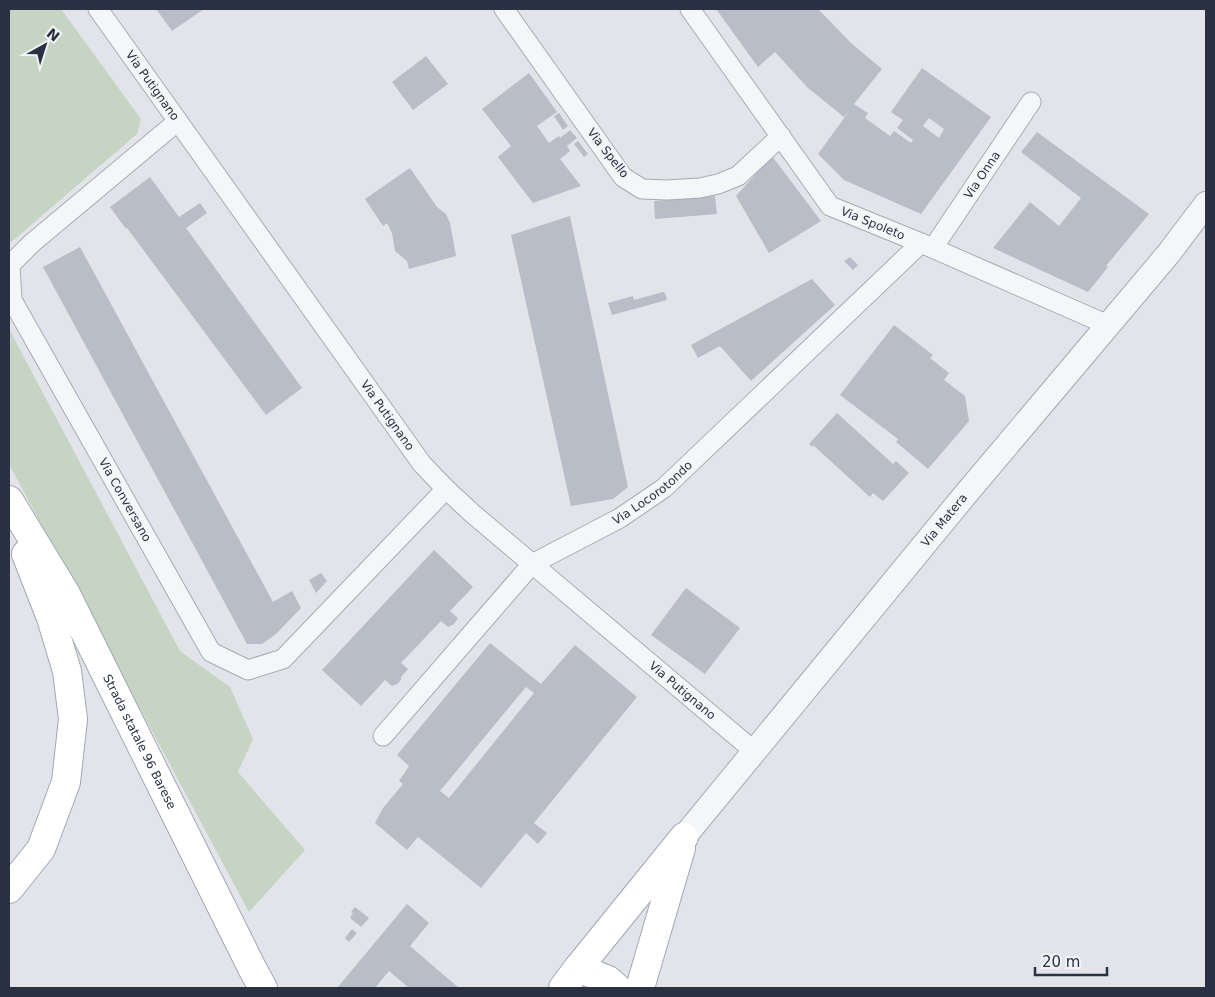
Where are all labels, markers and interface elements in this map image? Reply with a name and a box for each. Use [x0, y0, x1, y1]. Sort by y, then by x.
north arrow [20, 20, 70, 70]
text: N [44, 25, 63, 45]
street label: Via Putignano [123, 48, 182, 123]
street label: Via Spello [584, 125, 632, 181]
street label: Via Onna [961, 148, 1003, 201]
street label: Via Spoleto [839, 204, 907, 243]
street label: Via Putignano [358, 378, 417, 453]
street label: Via Conversano [96, 456, 154, 544]
street label: Via Locorotondo [610, 458, 695, 528]
street label: Via Matera [918, 491, 970, 550]
street label: Via Putignano [646, 659, 719, 723]
street label: Strada statale 96 Barese [100, 672, 179, 812]
scale bar [1035, 944, 1108, 976]
text: 20 m [1042, 953, 1080, 971]

